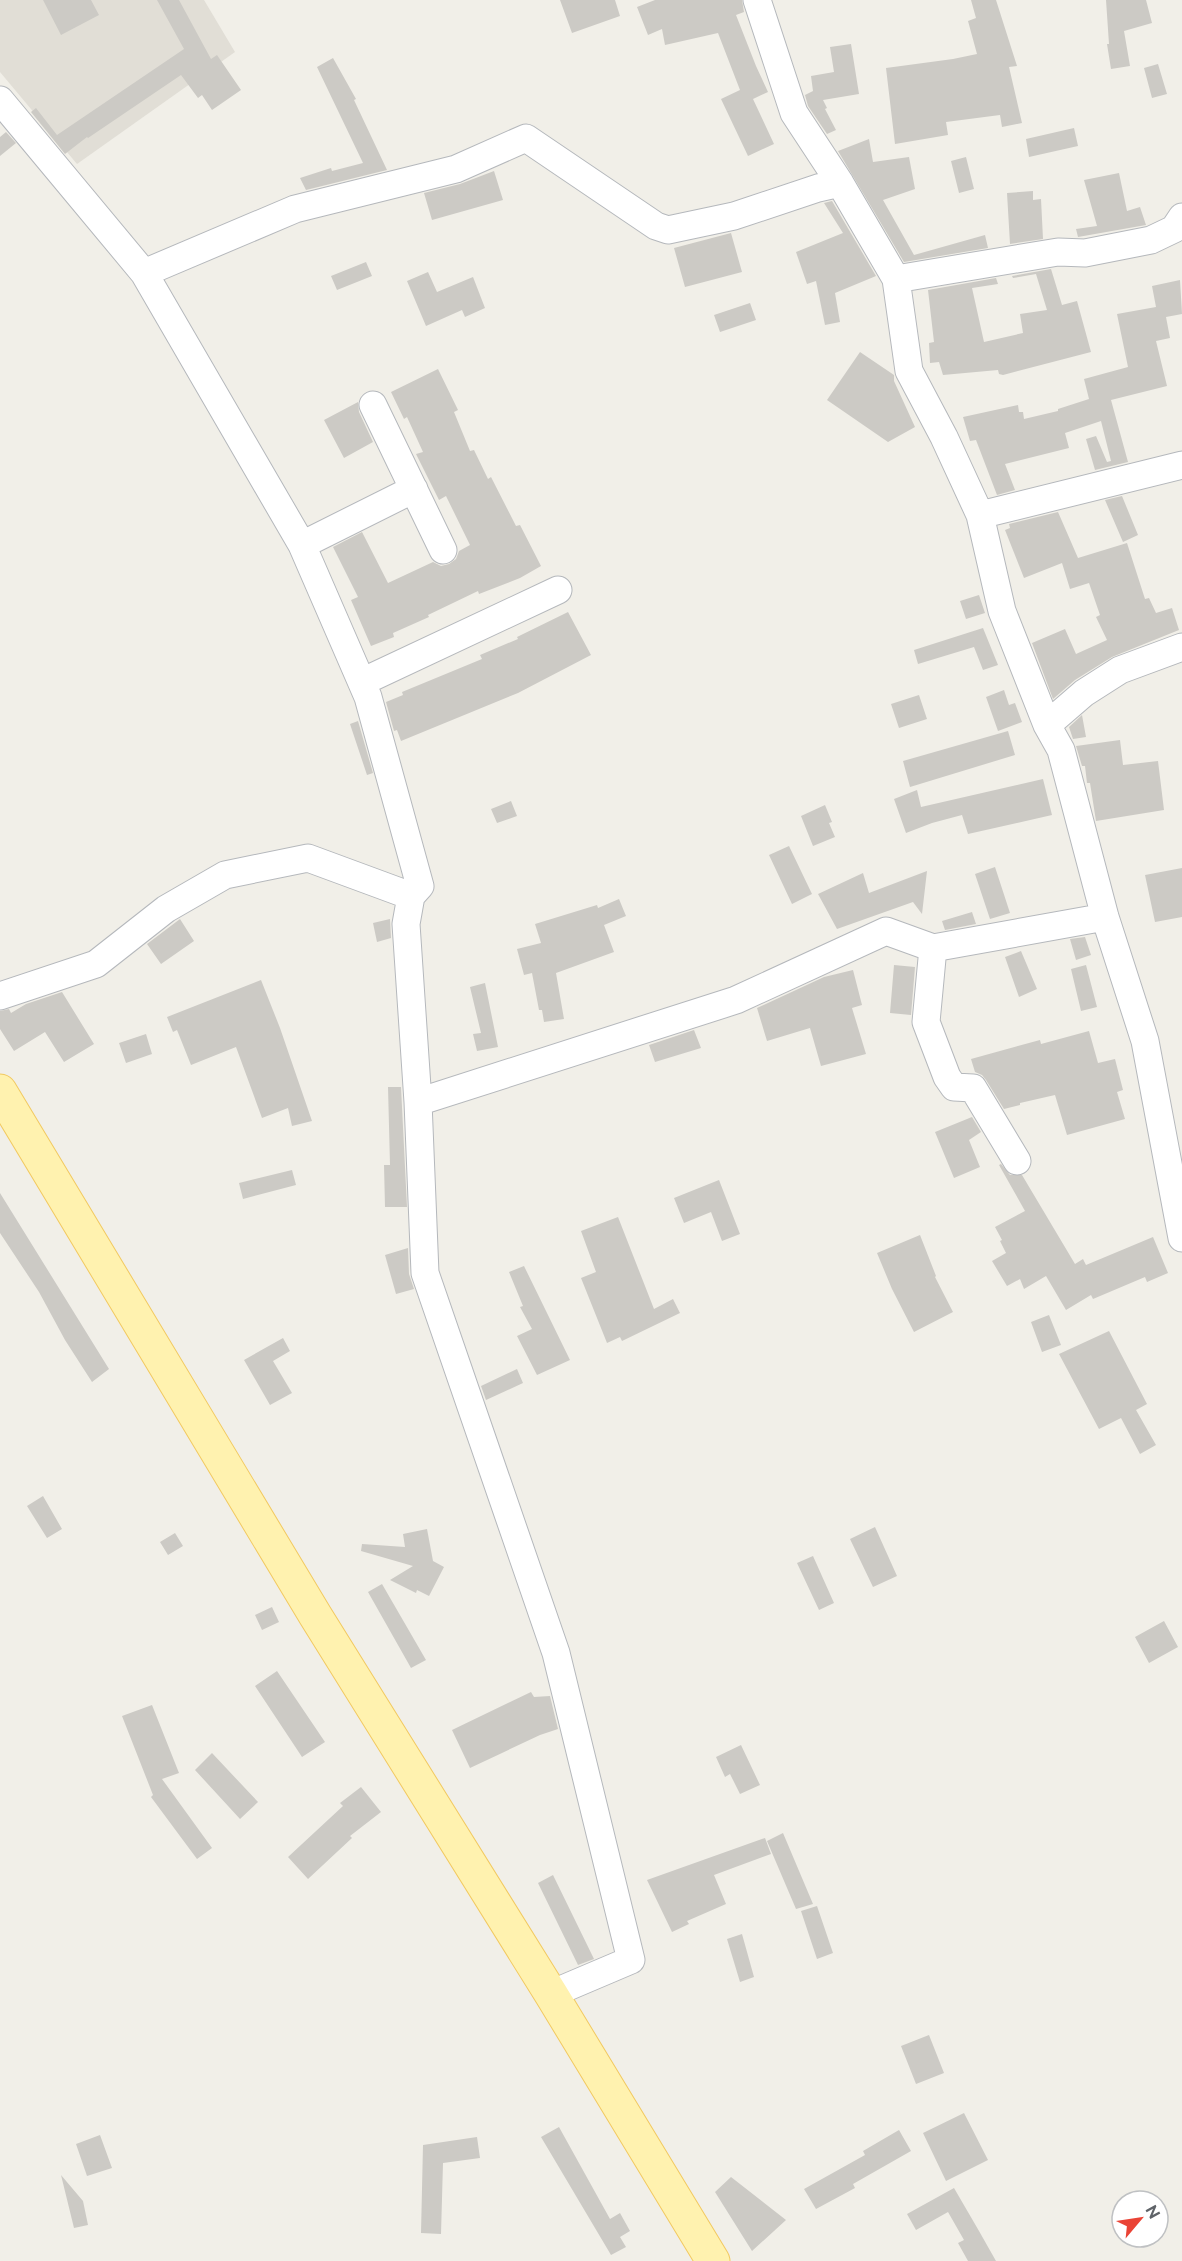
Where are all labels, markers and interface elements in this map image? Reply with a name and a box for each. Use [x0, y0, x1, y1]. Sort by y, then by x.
north arrow [1110, 2189, 1170, 2249]
text: N [1141, 2202, 1164, 2222]

